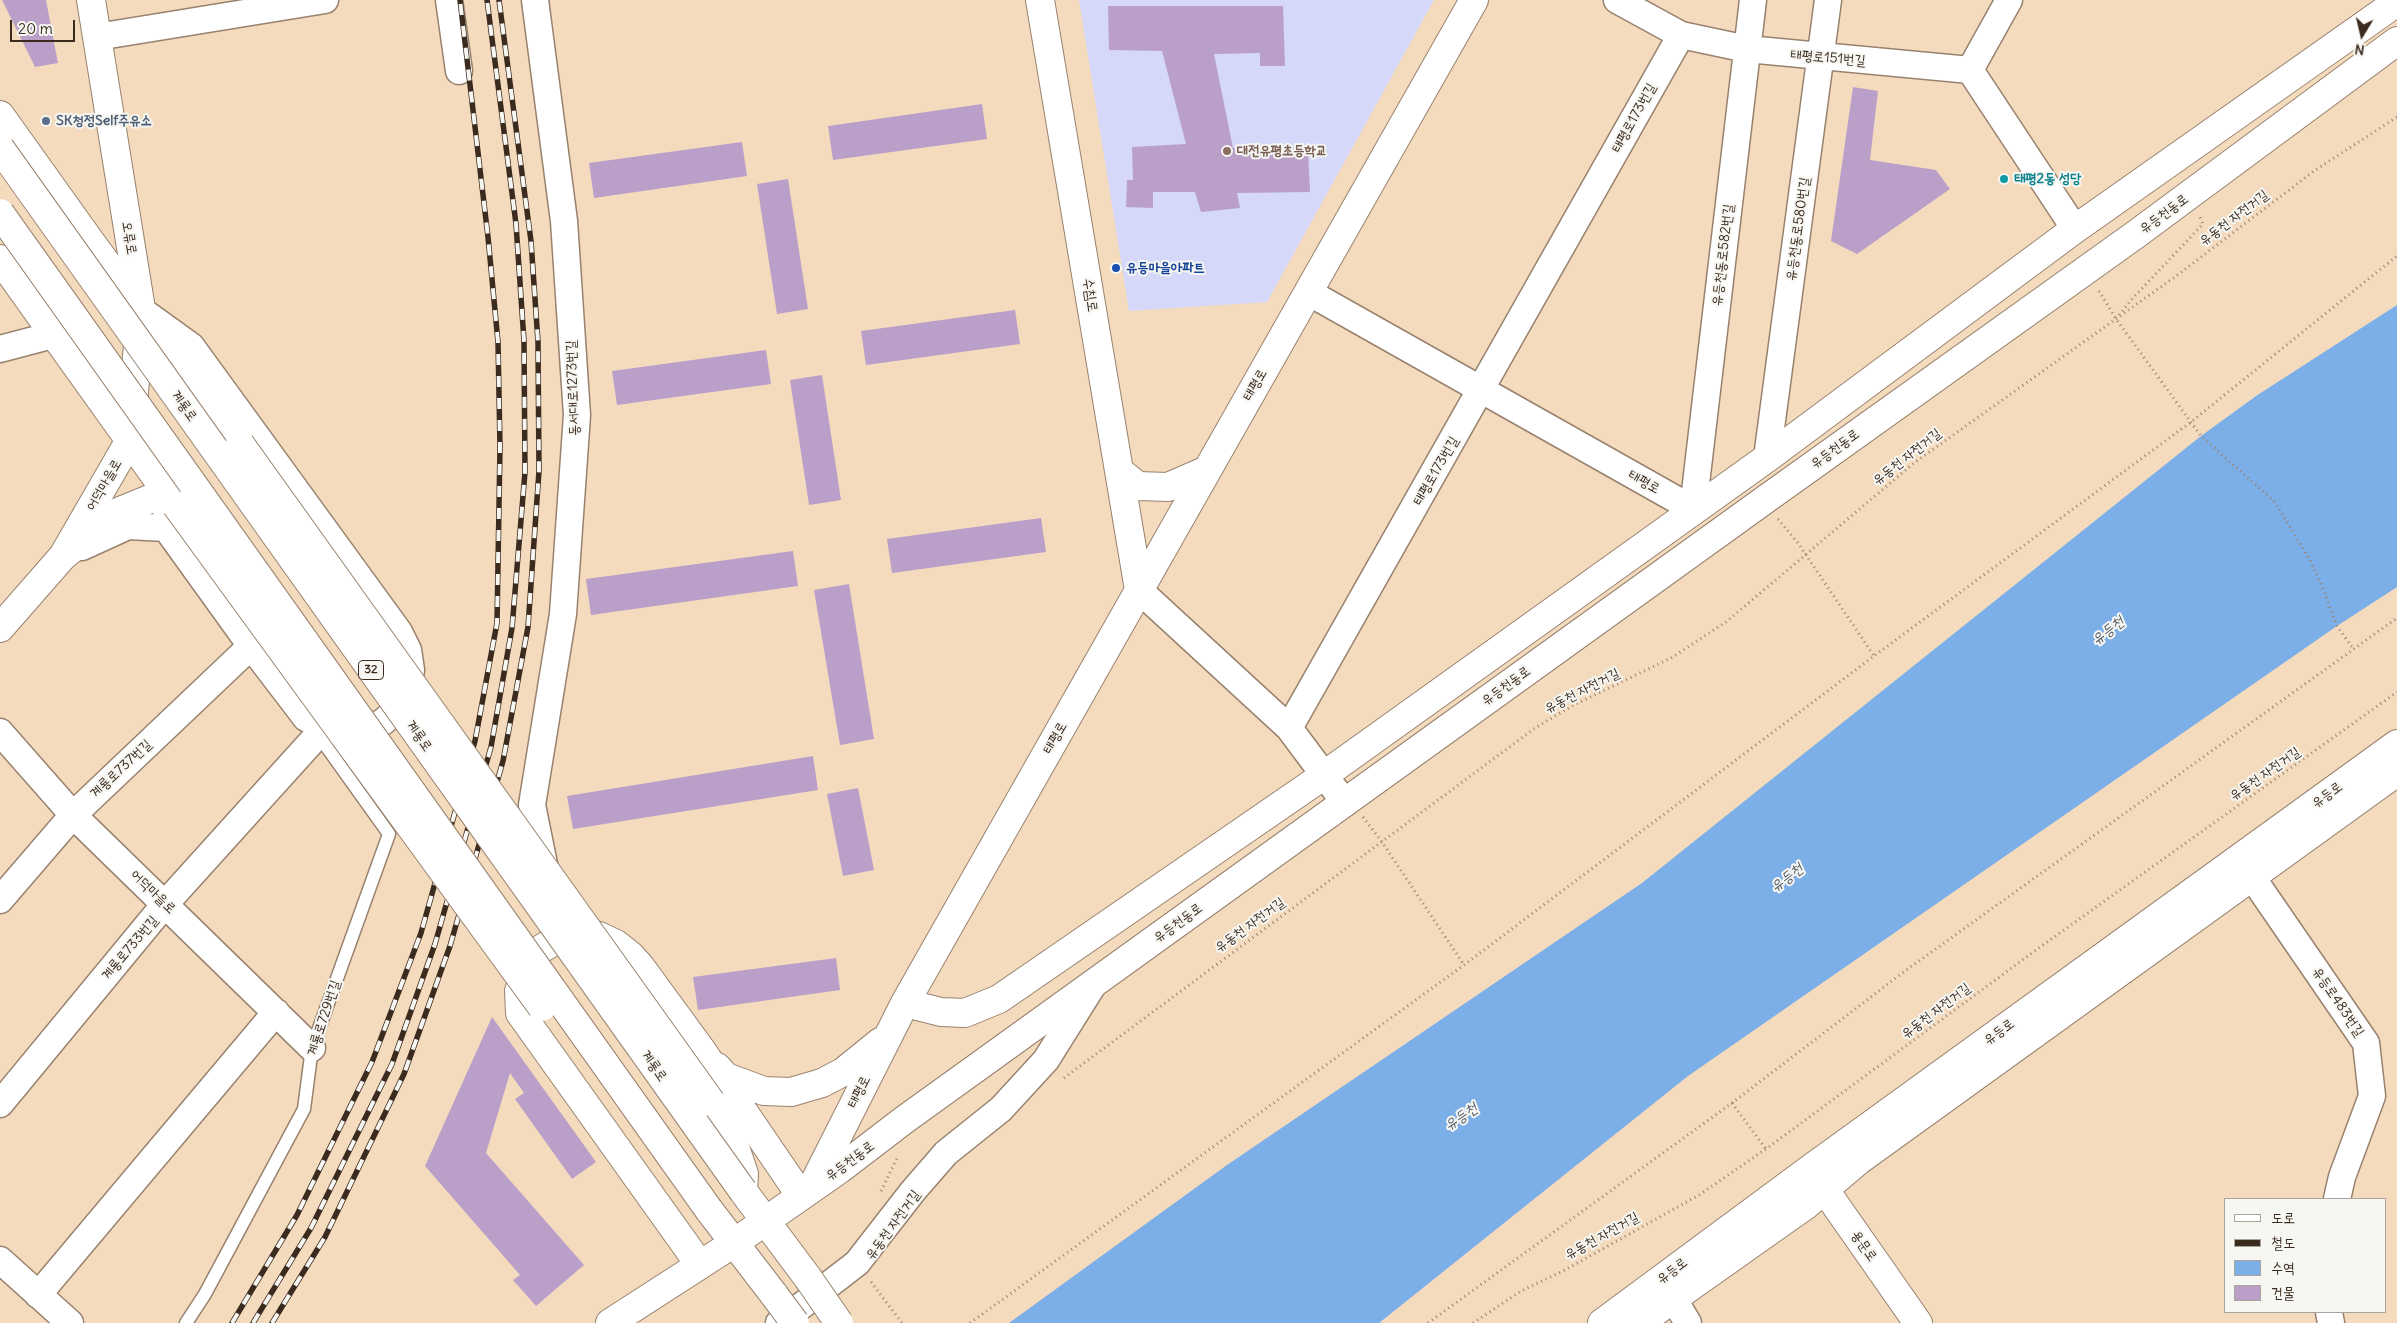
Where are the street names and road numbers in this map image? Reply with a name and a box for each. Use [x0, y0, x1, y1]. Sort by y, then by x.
street label: 태평로151번길 [1790, 46, 1866, 70]
street label: 태평로173번길 [1608, 80, 1660, 156]
street label: 유등천동로580번길 [1782, 176, 1814, 282]
street label: 유동천 자전거길 [2196, 187, 2272, 249]
street label: 유등천동로 [2136, 191, 2192, 237]
street label: 유등천동로582번길 [1708, 203, 1738, 307]
street label: 오류로 [118, 220, 140, 256]
street label: 수침로 [1079, 277, 1101, 313]
street label: 동서대로1273번길 [563, 340, 583, 436]
street label: 태평로 [1239, 366, 1271, 404]
street label: 계룡로 [167, 387, 201, 425]
street label: 유동천 자전거길 [1869, 425, 1945, 489]
street label: 유등천동로 [1807, 426, 1863, 472]
street label: 태평로173번길 [1410, 434, 1462, 508]
street label: 어덕마을로 [83, 456, 125, 514]
street label: 태평로 [1625, 466, 1663, 498]
road number: 32 [358, 660, 384, 680]
street label: 유등천동로 [1478, 663, 1534, 709]
street label: 유동천 자전거길 [1542, 665, 1622, 717]
street label: 계룡로 [402, 717, 436, 755]
street label: 태평로 [1039, 719, 1071, 757]
street label: 계룡로737번길 [87, 736, 155, 802]
street label: 유동천 자전거길 [2227, 744, 2303, 804]
street label: 유등로 [2308, 778, 2346, 812]
street label: 어덕마을로 [127, 866, 179, 918]
street label: 유동천 자전거길 [1212, 894, 1288, 956]
street label: 유등천동로 [1150, 900, 1206, 946]
street label: 계룡로733번길 [98, 912, 162, 984]
street label: 유등로483번길 [2309, 964, 2367, 1040]
street label: 계룡로729번길 [304, 978, 344, 1058]
street label: 유동천 자전거길 [1898, 980, 1974, 1042]
street label: 유등로 [1980, 1015, 2018, 1049]
street label: 계룡로 [637, 1047, 671, 1085]
street label: 태평로 [844, 1073, 874, 1111]
street label: 유등천동로 [822, 1138, 878, 1184]
street label: 유동천 자전거길 [862, 1187, 924, 1263]
street label: 유동천 자전거길 [1562, 1209, 1642, 1263]
street label: 용문로 [1847, 1227, 1881, 1265]
street label: 유등로 [1653, 1254, 1691, 1288]

